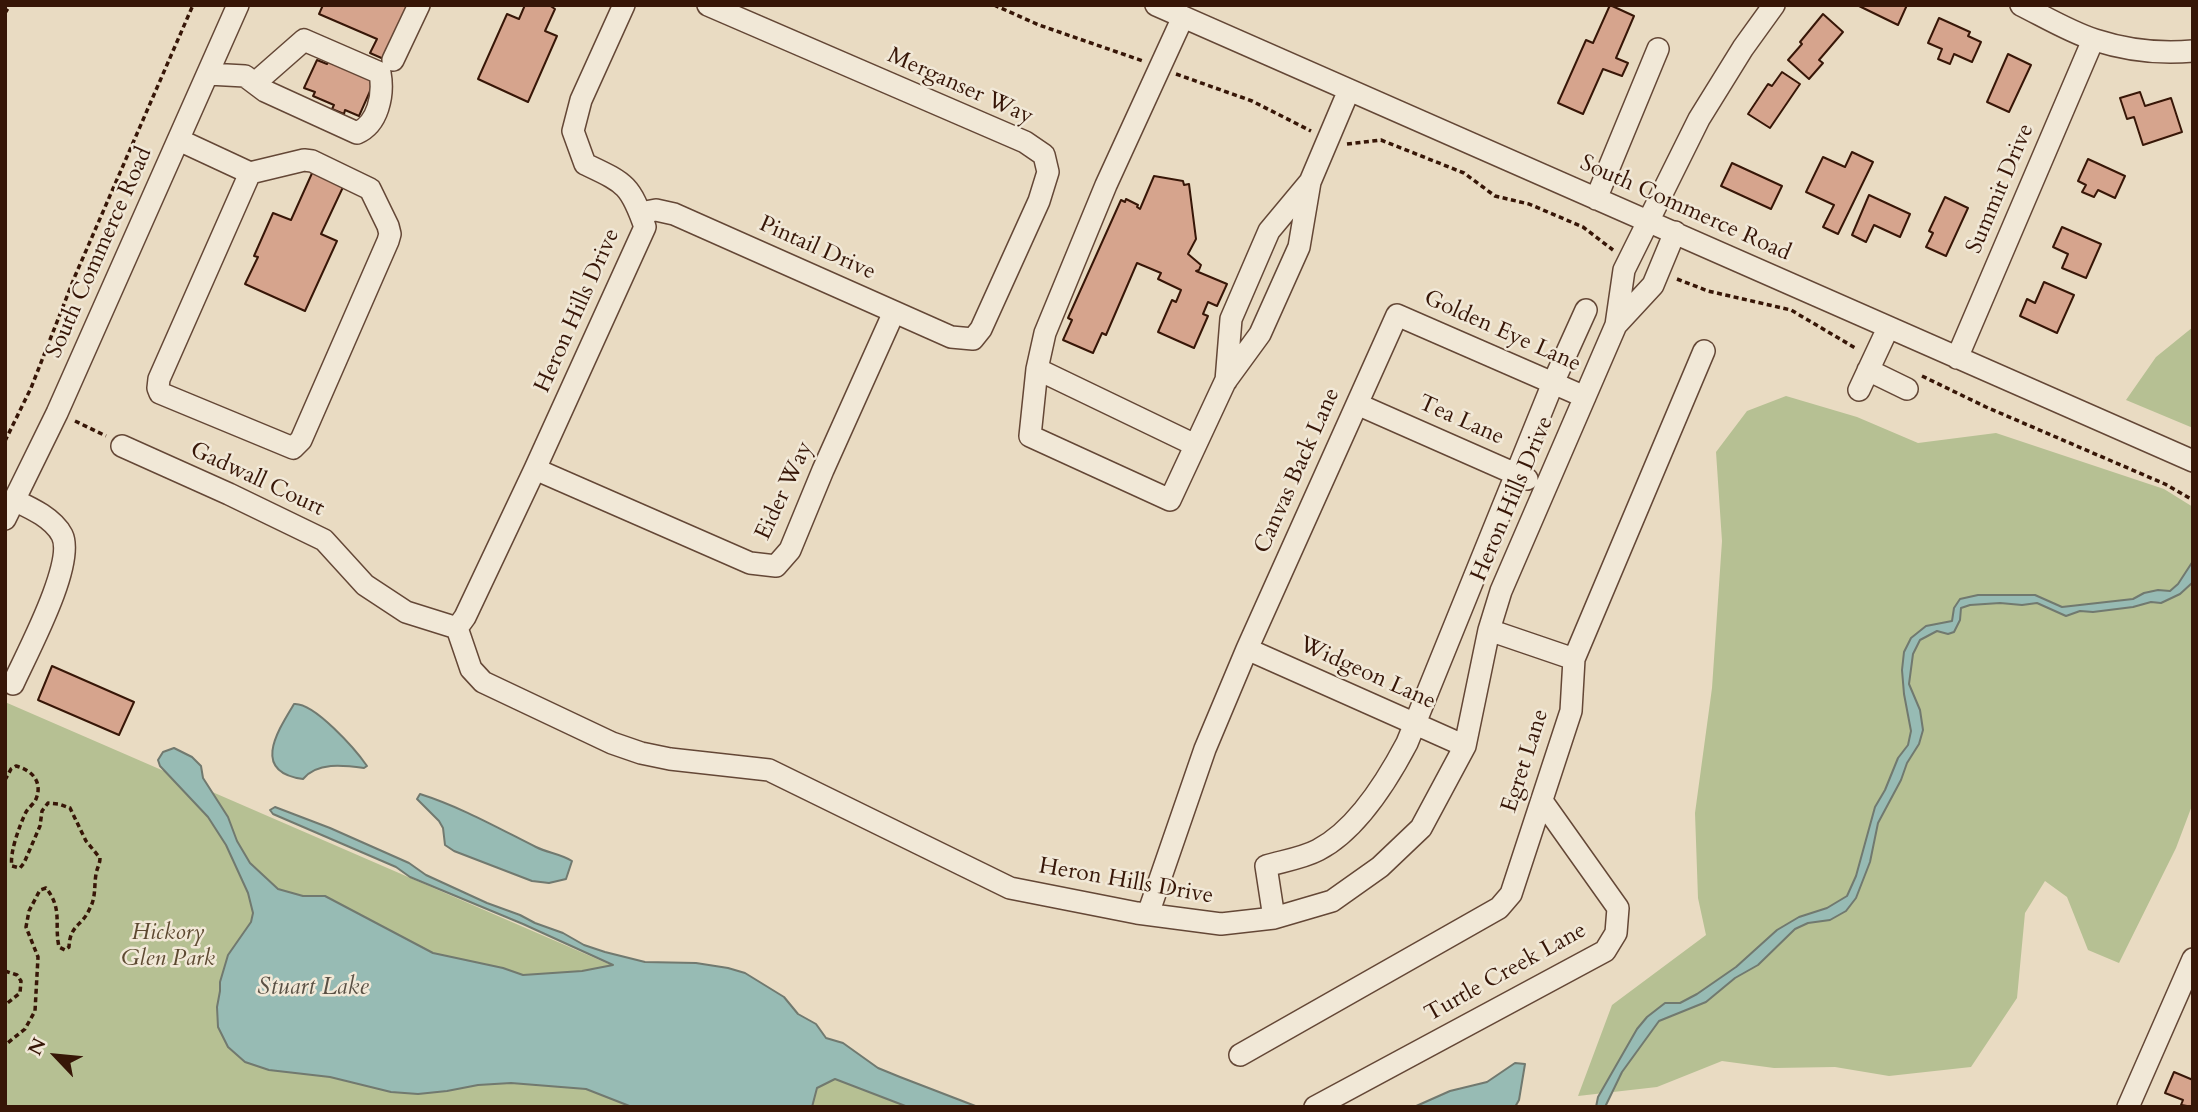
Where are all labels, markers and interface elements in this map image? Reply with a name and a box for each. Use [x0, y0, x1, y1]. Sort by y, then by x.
street label: Merganser Way [883, 43, 1037, 131]
street label: Summit Drive [1961, 120, 2041, 258]
street label: South Commerce Road [41, 143, 159, 363]
street label: South Commerce Road [1575, 150, 1795, 268]
street label: Pintail Drive [755, 211, 879, 287]
street label: Heron Hills Drive [529, 225, 627, 397]
street label: Golden Eye Lane [1419, 285, 1585, 379]
street label: Canvas Back Lane [1249, 384, 1347, 558]
street label: Tea Lane [1414, 390, 1508, 452]
street label: Heron Hills Drive [1466, 412, 1560, 586]
street label: Gadwall Court [185, 437, 329, 523]
street label: Eider Way [750, 437, 820, 545]
street label: Widgeon Lane [1294, 632, 1440, 716]
street label: Egret Lane [1496, 706, 1556, 816]
street label: Heron Hills Drive [1037, 853, 1215, 911]
street label: Turtle Creek Lane [1420, 917, 1592, 1029]
park label: Hickory Glen Park [121, 920, 215, 974]
water label: Stuart Lake [257, 974, 369, 1002]
north arrow [21, 1021, 91, 1091]
text: N [22, 1034, 52, 1060]

